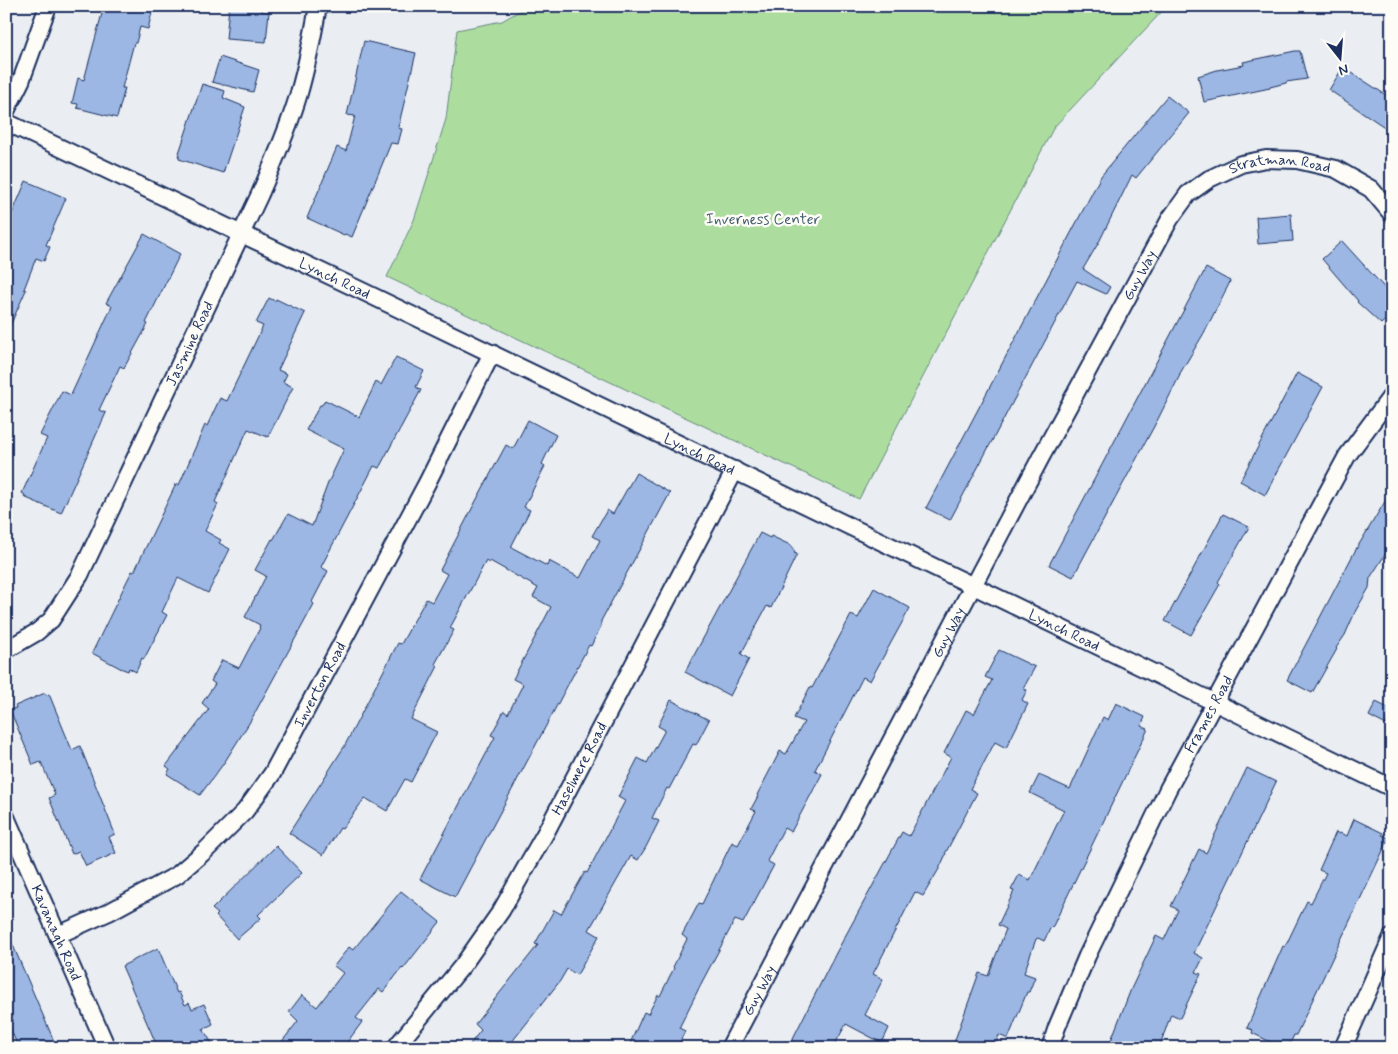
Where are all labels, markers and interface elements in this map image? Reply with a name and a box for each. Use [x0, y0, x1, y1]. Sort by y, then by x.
north arrow [1316, 32, 1366, 82]
text: N [1336, 60, 1351, 79]
street label: Stratman Road [1226, 150, 1332, 179]
park label: Inverness Center [706, 210, 820, 230]
street label: Guy Way [1119, 247, 1162, 304]
street label: Lynch Road [295, 254, 373, 305]
street label: Jasmine Road [162, 298, 219, 389]
street label: Lynch Road [660, 429, 738, 481]
street label: Guy Way [928, 604, 971, 661]
street label: Lynch Road [1025, 605, 1103, 657]
street label: Inverton Road [290, 639, 352, 731]
street label: Frames Road [1180, 672, 1238, 757]
street label: Haselmere Road [548, 719, 613, 819]
street label: Kavanagh Road [26, 882, 85, 984]
street label: Guy Way [739, 962, 782, 1020]

